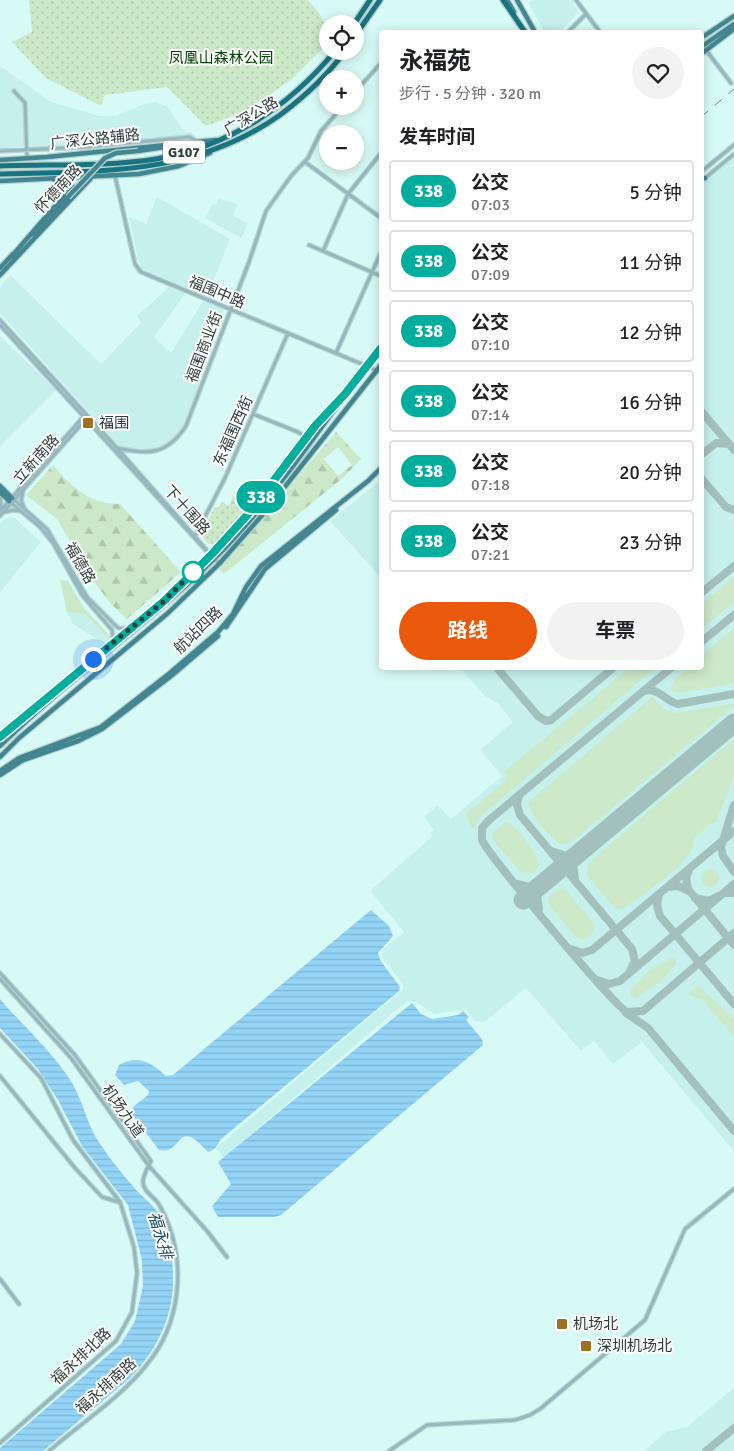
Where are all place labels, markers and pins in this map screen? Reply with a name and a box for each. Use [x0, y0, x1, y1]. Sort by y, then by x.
place label: 福围 [99, 414, 129, 432]
marker: 福围 [81, 416, 95, 430]
unlabelled marker [182, 561, 204, 583]
place label: 机场北 [573, 1315, 618, 1333]
marker: 机场北 [555, 1317, 569, 1331]
place label: 深圳机场北 [597, 1337, 672, 1355]
marker: 深圳机场北 [579, 1339, 593, 1353]

